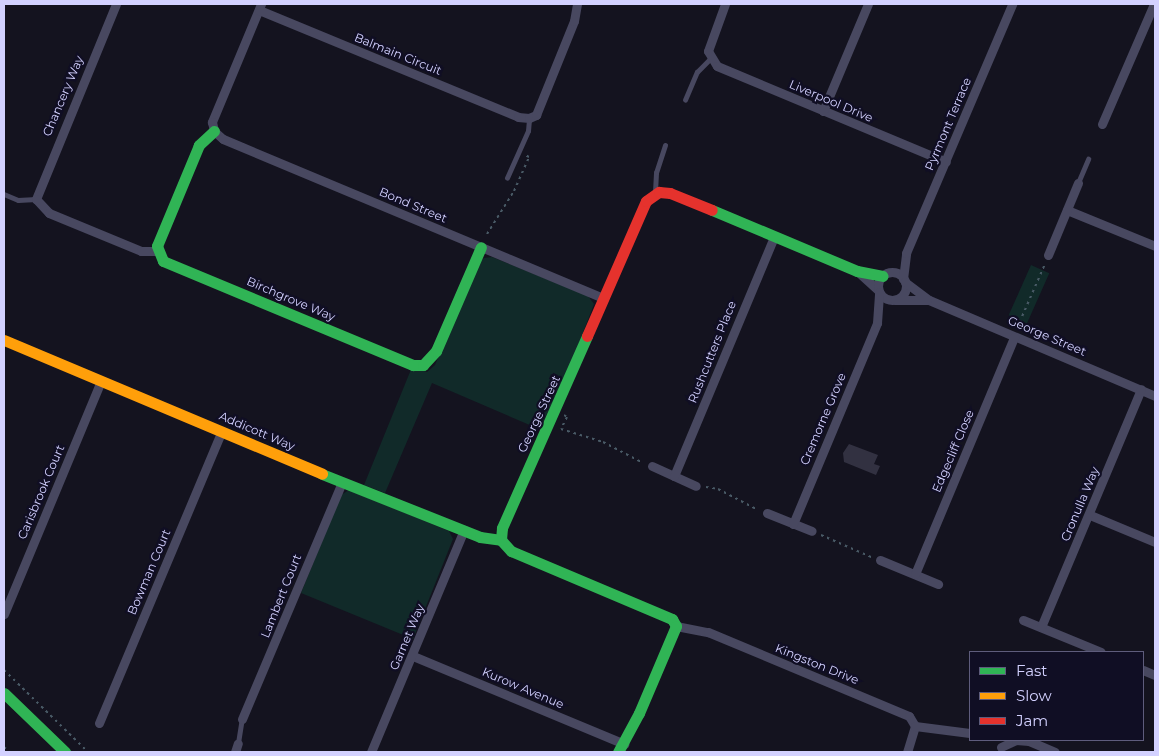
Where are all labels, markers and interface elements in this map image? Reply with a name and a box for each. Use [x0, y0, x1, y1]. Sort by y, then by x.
street label: Balmain Circuit [352, 30, 444, 78]
street label: Chancery Way [40, 54, 86, 138]
street label: Pyrmont Terrace [922, 75, 974, 173]
street label: Liverpool Drive [787, 77, 875, 125]
street label: Bond Street [377, 184, 449, 226]
street label: Birchgrove Way [245, 274, 337, 324]
street label: Rushcutters Place [685, 299, 739, 405]
street label: George Street [1006, 313, 1088, 359]
street label: Cremorne Grove [797, 371, 849, 467]
street label: George Street [515, 373, 563, 455]
street label: Edgecliff Close [929, 408, 977, 494]
street label: Addicott Way [217, 409, 297, 453]
street label: Carisbrook Court [15, 443, 67, 541]
street label: Cronulla Way [1058, 465, 1102, 543]
street label: Bowman Court [124, 527, 174, 617]
street label: Lambert Court [258, 552, 304, 640]
street label: Garnet Way [387, 602, 427, 672]
street label: Kingston Drive [773, 641, 861, 687]
legend [969, 651, 1144, 741]
text: Fast [1016, 661, 1047, 680]
street label: Kurow Avenue [480, 664, 566, 712]
text: Slow [1016, 686, 1052, 705]
text: Jam [1016, 711, 1048, 730]

